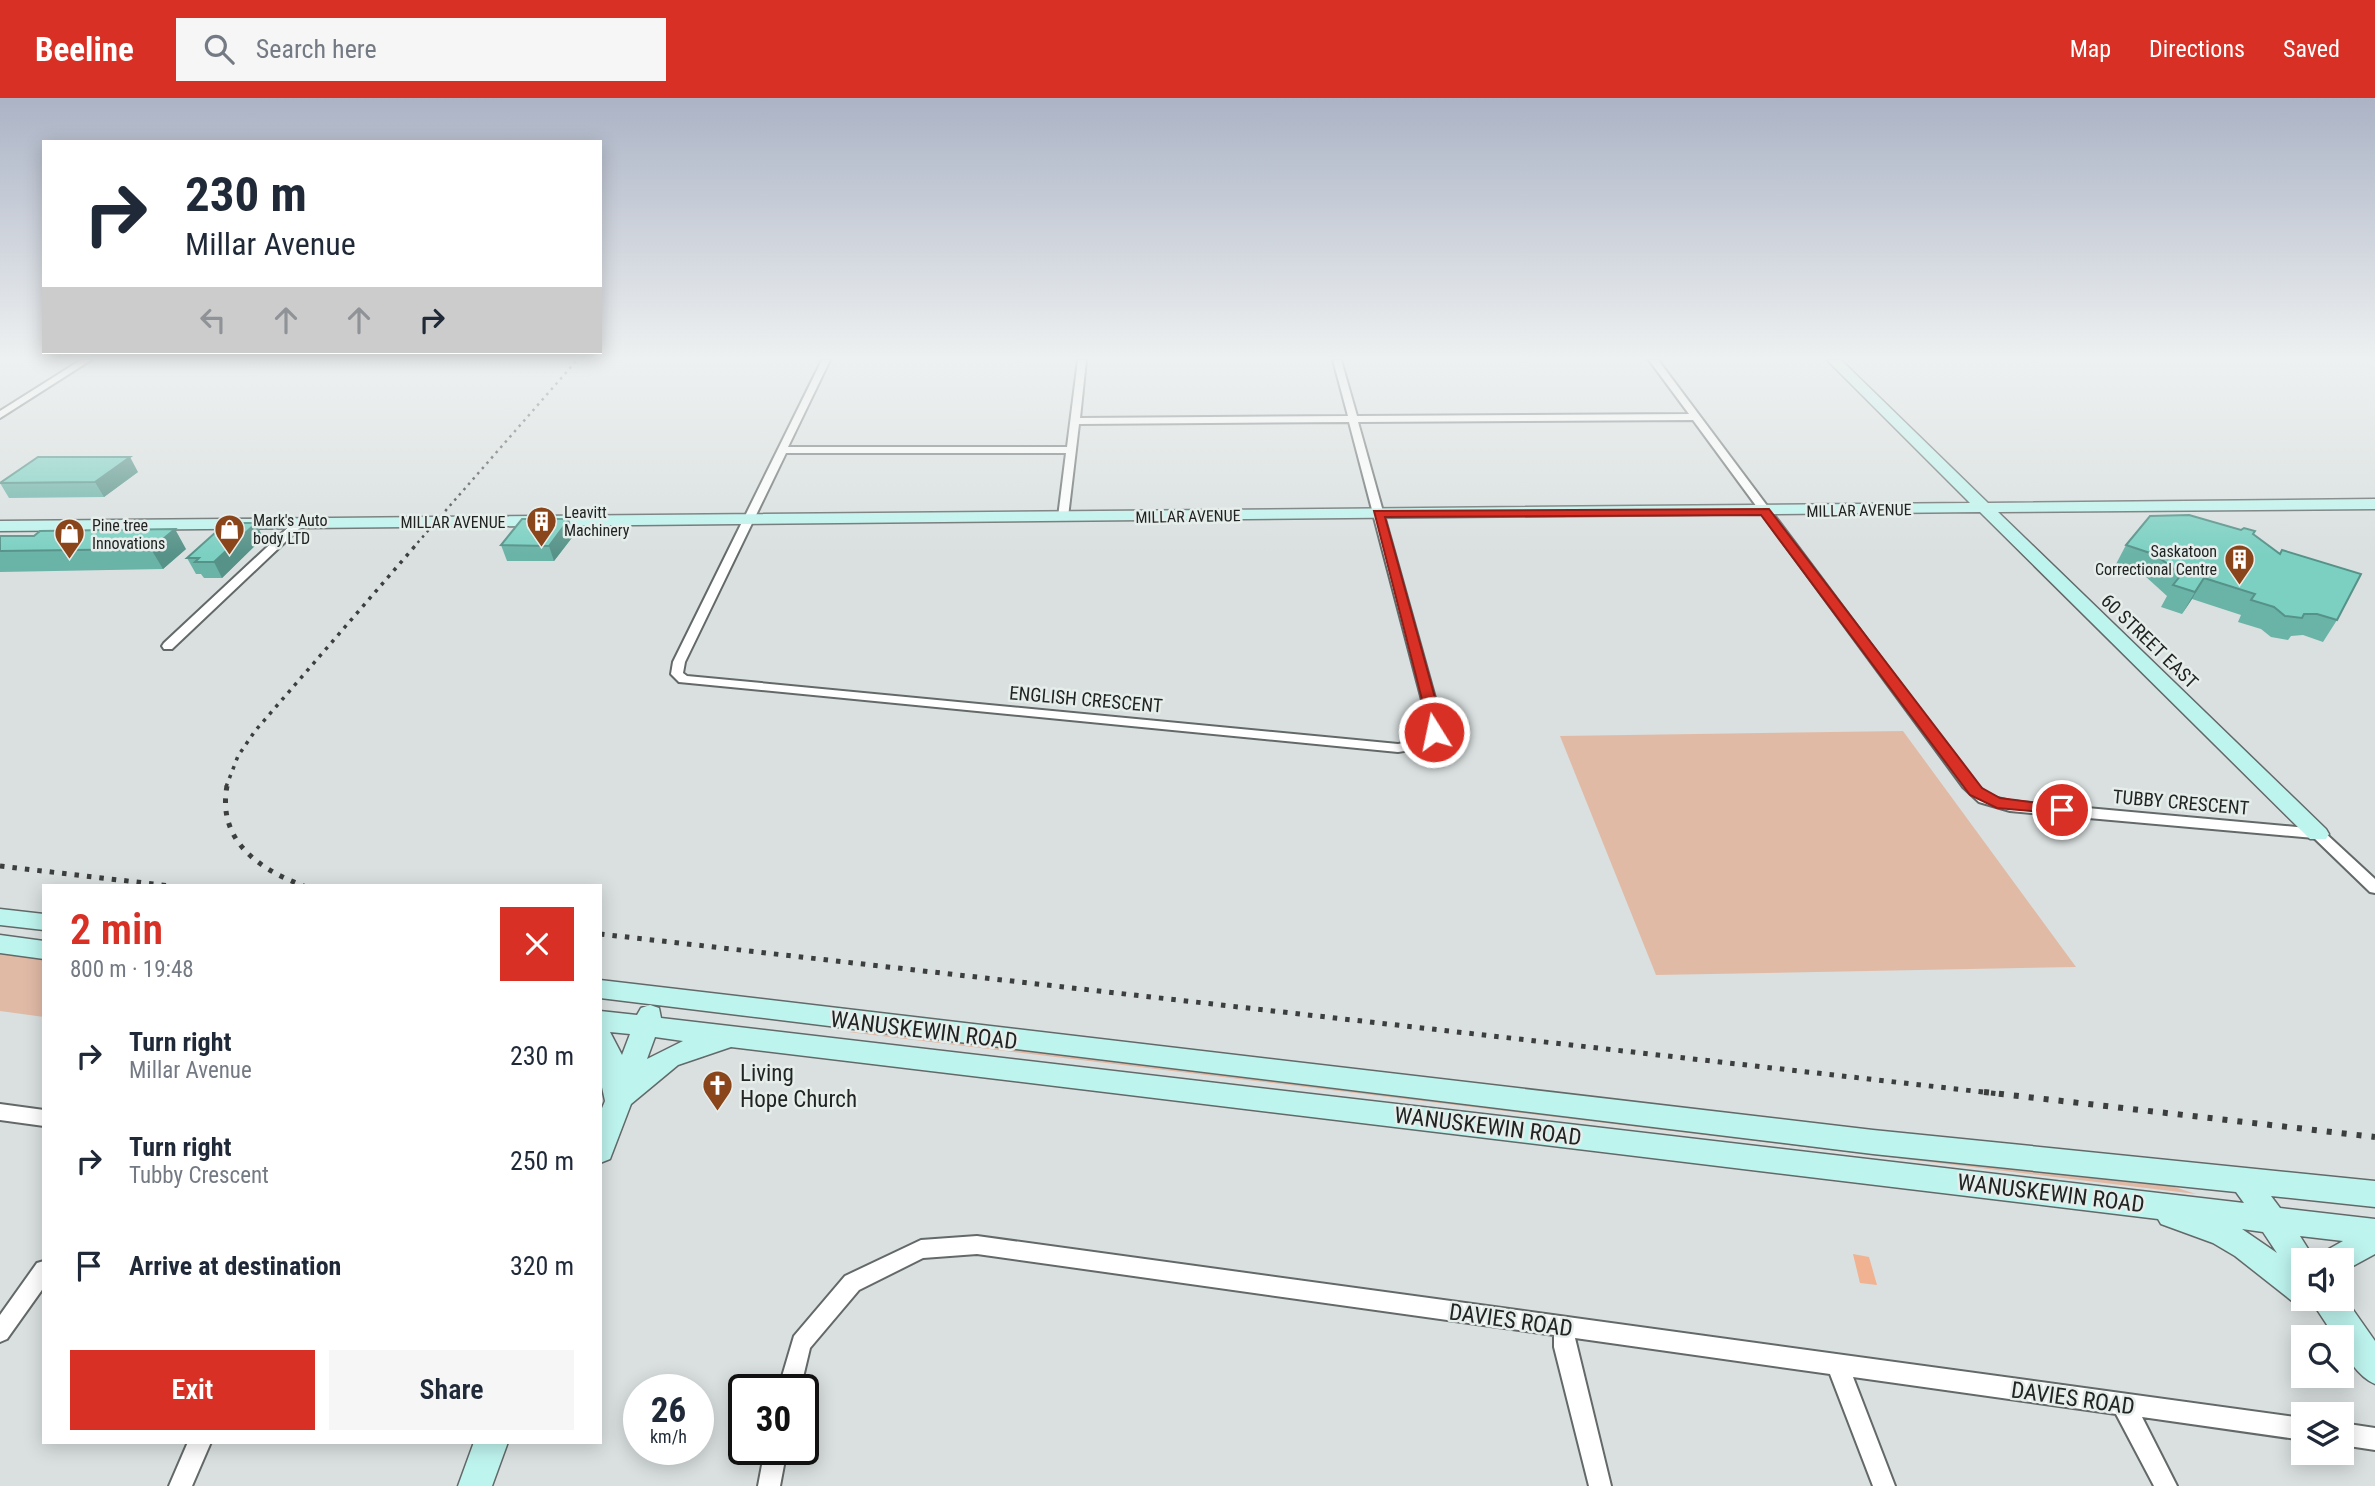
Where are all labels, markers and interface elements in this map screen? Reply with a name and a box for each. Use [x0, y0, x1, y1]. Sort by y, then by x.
search box [176, 18, 666, 81]
text: Beeline [35, 30, 134, 69]
icon: search [200, 30, 238, 68]
text: Search here [256, 34, 377, 64]
text: Map [2070, 35, 2111, 63]
text: Directions [2149, 35, 2245, 63]
text: Saved [2283, 35, 2340, 63]
text: 230 m [185, 166, 307, 223]
icon: right [70, 168, 161, 259]
text: Millar Avenue [185, 225, 356, 263]
icon: left [194, 301, 232, 339]
icon: ahead [267, 301, 305, 339]
icon: ahead [340, 301, 378, 339]
icon: right [413, 301, 451, 339]
street label: MILLAR AVENUE [1806, 500, 1912, 521]
place label: Leavitt Machinery [564, 503, 630, 540]
building icon: Leavitt Machinery [524, 504, 558, 548]
street label: MILLAR AVENUE [1135, 506, 1241, 527]
place label: Mark's Auto body LTD [253, 511, 327, 548]
shop icon: Mark's Auto body LTD [213, 512, 247, 556]
street label: MILLAR AVENUE [400, 513, 506, 532]
place label: Pine tree Innovations [92, 516, 165, 553]
shop icon: Pine tree Innovations [52, 517, 86, 561]
place label: Saskatoon Correctional Centre [2095, 542, 2217, 579]
building icon: Saskatoon Correctional Centre [2223, 543, 2257, 587]
street label: 60 STREET EAST [2096, 589, 2203, 693]
street label: ENGLISH CRESCENT [1008, 681, 1164, 718]
position arrow [1397, 695, 1471, 769]
pin [2032, 780, 2092, 840]
street label: TUBBY CRESCENT [2112, 785, 2250, 820]
icon: arrive [2043, 791, 2081, 829]
text: 2 min [70, 905, 163, 954]
button: close [500, 907, 574, 981]
text: 800 m · 19:48 [70, 956, 194, 983]
street label: WANUSKEWIN ROAD [829, 1006, 1019, 1055]
text: Turn right [129, 1027, 231, 1057]
icon: right [70, 1037, 108, 1075]
text: 230 m [510, 1041, 574, 1071]
text: Millar Avenue [129, 1057, 252, 1084]
place label: Living Hope Church [740, 1060, 857, 1113]
church icon: Living Hope Church [700, 1069, 734, 1113]
street label: WANUSKEWIN ROAD [1393, 1102, 1583, 1151]
text: Turn right [129, 1132, 231, 1162]
icon: right [70, 1142, 108, 1180]
text: 250 m [510, 1146, 574, 1176]
text: Tubby Crescent [129, 1162, 269, 1189]
street label: WANUSKEWIN ROAD [1956, 1169, 2146, 1218]
icon: arrive [70, 1247, 108, 1285]
map controls [2291, 1248, 2354, 1465]
button: sound [2291, 1248, 2354, 1311]
text: Arrive at destination [129, 1251, 341, 1281]
text: 320 m [510, 1251, 574, 1281]
street label: DAVIES ROAD [1447, 1298, 1575, 1343]
button: search [2291, 1325, 2354, 1388]
button: Exit [70, 1350, 315, 1430]
button: Share [329, 1350, 574, 1430]
speed limit sign: 30 [728, 1374, 819, 1465]
street label: DAVIES ROAD [2009, 1376, 2137, 1421]
text: 26 [651, 1390, 686, 1431]
button: layers [2291, 1402, 2354, 1465]
text: km/h [650, 1426, 687, 1447]

